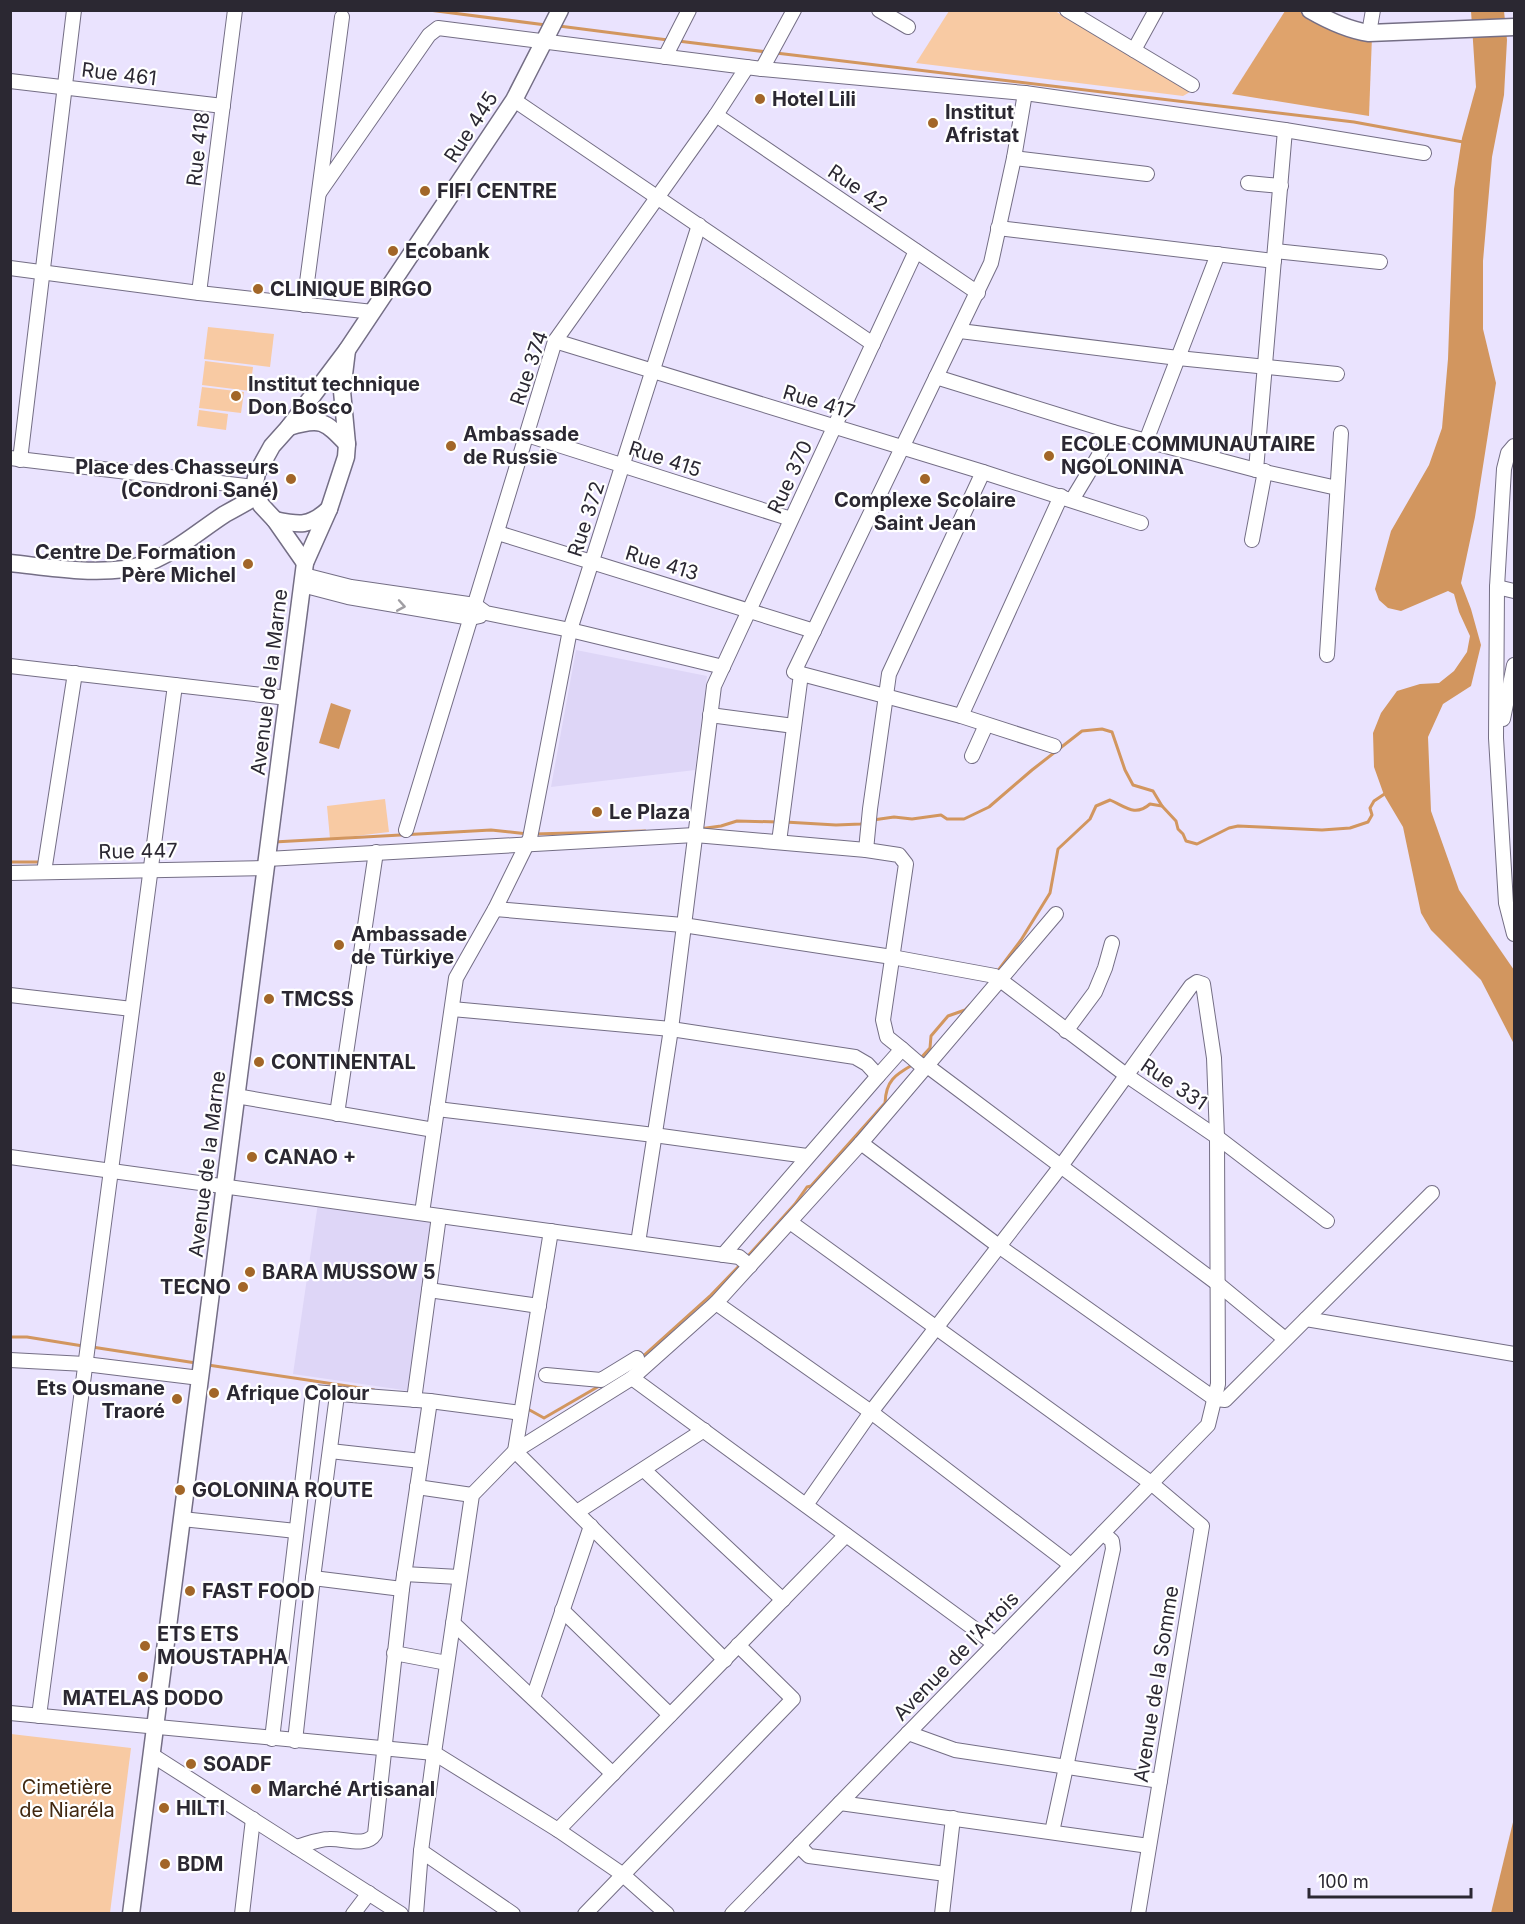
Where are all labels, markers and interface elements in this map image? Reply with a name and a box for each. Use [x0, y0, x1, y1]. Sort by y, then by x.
street label: Rue 461 [80, 57, 158, 91]
street label: Rue 445 [439, 87, 503, 167]
place label: Hotel Lili [772, 87, 856, 111]
marker: Hotel Lili [753, 92, 767, 106]
place label: Institut Afristat [945, 100, 1019, 147]
street label: Rue 418 [182, 110, 214, 188]
marker: Institut Afristat [926, 116, 940, 130]
street label: Rue 42 [823, 159, 893, 217]
place label: FIFI CENTRE [437, 179, 557, 203]
marker: FIFI CENTRE [418, 184, 432, 198]
place label: Ecobank [405, 239, 490, 263]
marker: Ecobank [386, 244, 400, 258]
place label: CLINIQUE BIRGO [270, 277, 432, 301]
marker: CLINIQUE BIRGO [251, 282, 265, 296]
street label: Rue 374 [505, 327, 553, 409]
place label: Institut technique Don Bosco [248, 372, 420, 419]
street label: Rue 417 [780, 380, 858, 424]
marker: Institut technique Don Bosco [229, 389, 243, 403]
place label: Ambassade de Russie [463, 422, 579, 469]
place label: ECOLE COMMUNAUTAIRE NGOLONINA [1061, 432, 1315, 479]
street label: Rue 415 [626, 436, 704, 482]
street label: Rue 370 [763, 437, 817, 517]
marker: Ambassade de Russie [444, 439, 458, 453]
marker: ECOLE COMMUNAUTAIRE NGOLONINA [1042, 449, 1056, 463]
place label: Place des Chasseurs (Condroni Sané) [75, 455, 279, 502]
marker: Place des Chasseurs (Condroni Sané) [284, 472, 298, 486]
marker: Complexe Scolaire Saint Jean [918, 472, 932, 486]
street label: Rue 372 [563, 478, 609, 560]
place label: Complexe Scolaire Saint Jean [834, 488, 1016, 535]
place label: Centre De Formation Père Michel [35, 540, 236, 587]
street label: Rue 413 [623, 541, 701, 585]
marker: Centre De Formation Père Michel [241, 557, 255, 571]
street label: Avenue de la Marne [246, 587, 292, 777]
one-way arrow [396, 600, 405, 612]
place label: Le Plaza [609, 800, 690, 824]
marker: Le Plaza [590, 805, 604, 819]
street label: Rue 447 [98, 838, 178, 864]
place label: Ambassade de Türkiye [351, 922, 467, 969]
marker: Ambassade de Türkiye [332, 938, 346, 952]
place label: TMCSS [281, 987, 354, 1011]
marker: TMCSS [262, 992, 276, 1006]
place label: CONTINENTAL [271, 1050, 416, 1074]
street label: Rue 331 [1136, 1053, 1212, 1115]
marker: CONTINENTAL [252, 1055, 266, 1069]
street label: Avenue de la Marne [184, 1069, 230, 1259]
place label: CANAO + [264, 1145, 356, 1169]
marker: CANAO + [245, 1150, 259, 1164]
place label: BARA MUSSOW 5 [262, 1260, 436, 1284]
marker: BARA MUSSOW 5 [243, 1265, 257, 1279]
place label: TECNO [160, 1275, 231, 1299]
marker: TECNO [236, 1280, 250, 1294]
place label: Ets Ousmane Traoré [36, 1376, 165, 1423]
place label: Afrique Colour [226, 1381, 369, 1405]
marker: Afrique Colour [207, 1386, 221, 1400]
marker: Ets Ousmane Traoré [170, 1392, 184, 1406]
place label: GOLONINA ROUTE [192, 1478, 373, 1502]
marker: GOLONINA ROUTE [173, 1483, 187, 1497]
place label: FAST FOOD [202, 1579, 315, 1603]
marker: FAST FOOD [183, 1584, 197, 1598]
street label: Avenue de la Somme [1129, 1584, 1183, 1784]
street label: Avenue de l'Artois [888, 1586, 1024, 1726]
place label: ETS ETS MOUSTAPHA [157, 1622, 288, 1669]
marker: ETS ETS MOUSTAPHA [138, 1639, 152, 1653]
marker: MATELAS DODO [136, 1670, 150, 1684]
place label: MATELAS DODO [63, 1686, 223, 1710]
place label: SOADF [203, 1752, 272, 1776]
marker: SOADF [184, 1757, 198, 1771]
park label: Cimetière de Niaréla [19, 1775, 115, 1822]
place label: Marché Artisanal [268, 1777, 435, 1801]
marker: Marché Artisanal [249, 1782, 263, 1796]
place label: HILTI [176, 1796, 225, 1820]
marker: HILTI [157, 1801, 171, 1815]
place label: BDM [177, 1852, 223, 1876]
marker: BDM [158, 1857, 172, 1871]
scale bar [1309, 1861, 1471, 1899]
text: 100 m [1318, 1871, 1369, 1892]

